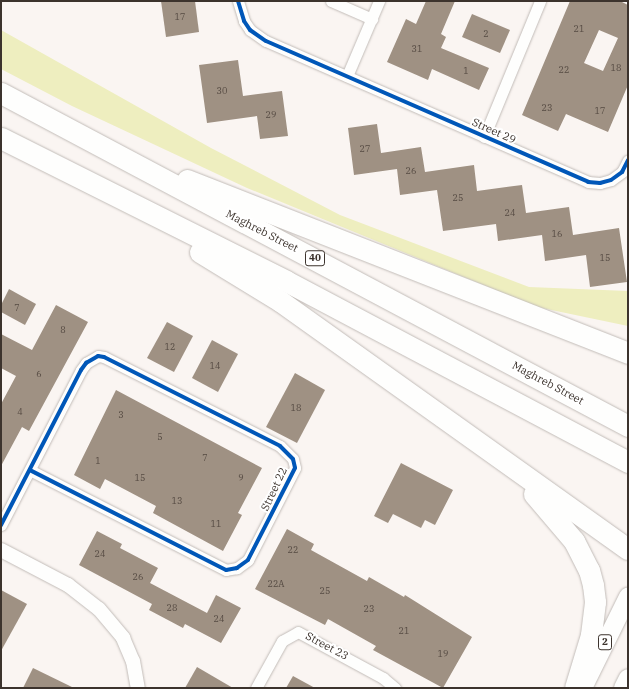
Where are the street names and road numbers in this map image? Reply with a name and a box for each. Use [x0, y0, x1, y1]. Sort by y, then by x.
street label: Street 29 [470, 115, 518, 147]
street label: Maghreb Street [224, 207, 300, 255]
road number: 40 [305, 250, 325, 266]
street label: Maghreb Street [510, 359, 586, 407]
street label: Street 22 [258, 465, 290, 513]
street label: Street 23 [303, 629, 351, 663]
road number: 2 [598, 634, 612, 650]

